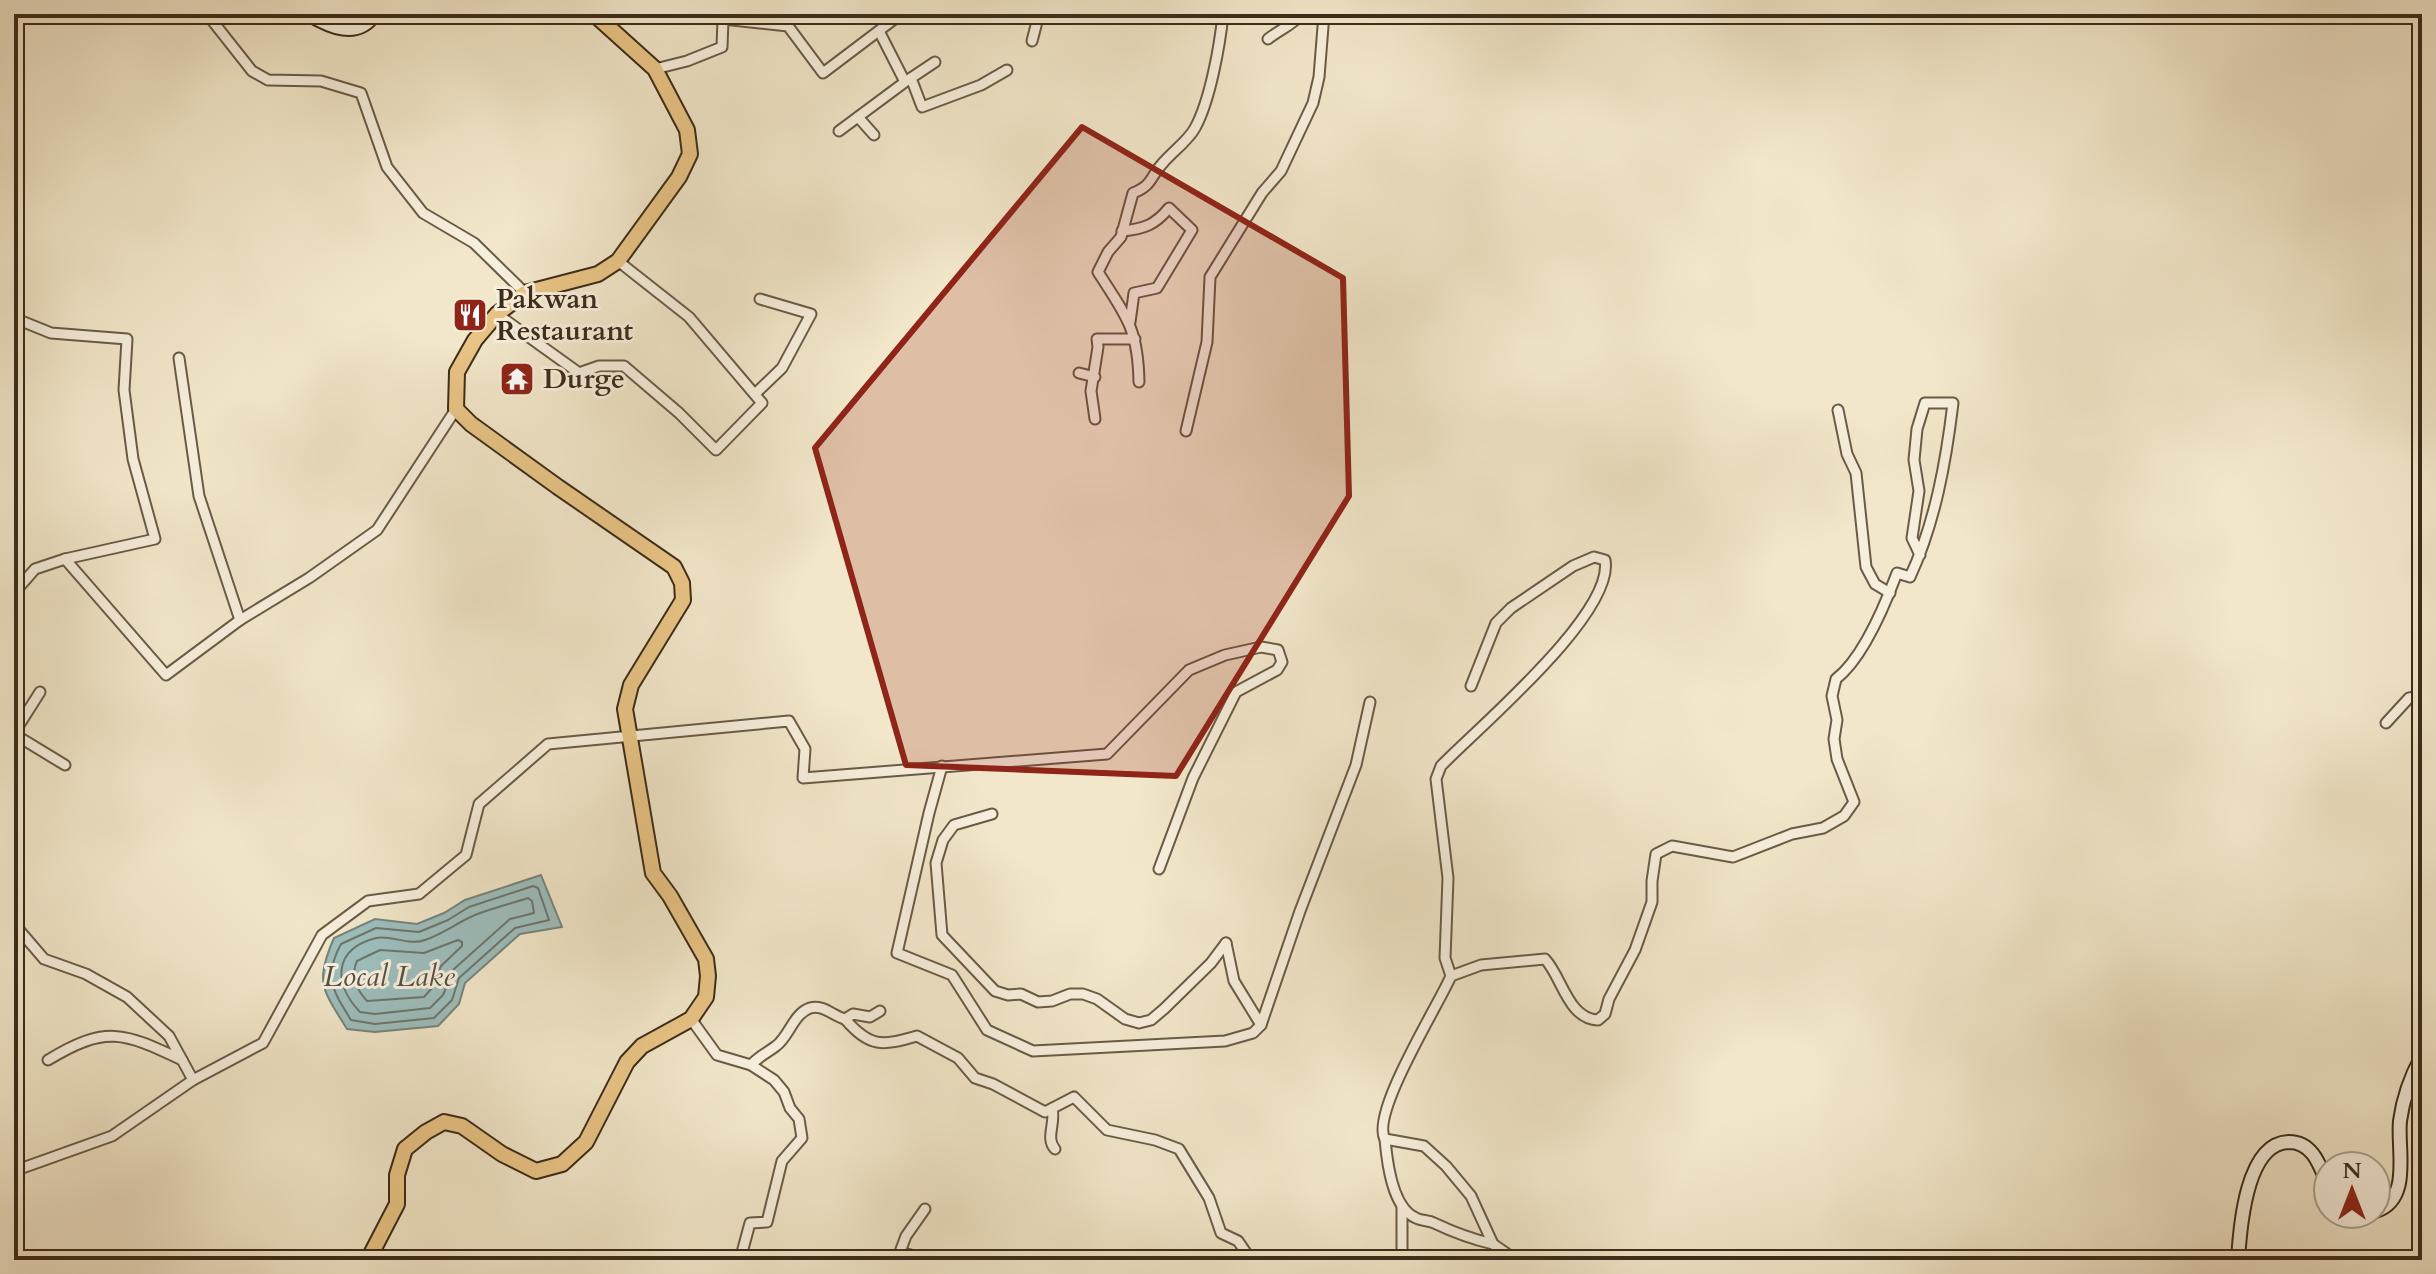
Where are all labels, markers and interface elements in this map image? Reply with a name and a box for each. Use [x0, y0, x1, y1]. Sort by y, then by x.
place label: Pakwan Restaurant [496, 280, 633, 350]
restaurant icon: Pakwan Restaurant [451, 296, 489, 334]
temple icon: Durge [498, 360, 536, 398]
place label: Durge [543, 360, 625, 398]
water label: Local Lake [323, 956, 455, 997]
north arrow [2312, 1150, 2392, 1230]
text: N [2342, 1156, 2362, 1186]

